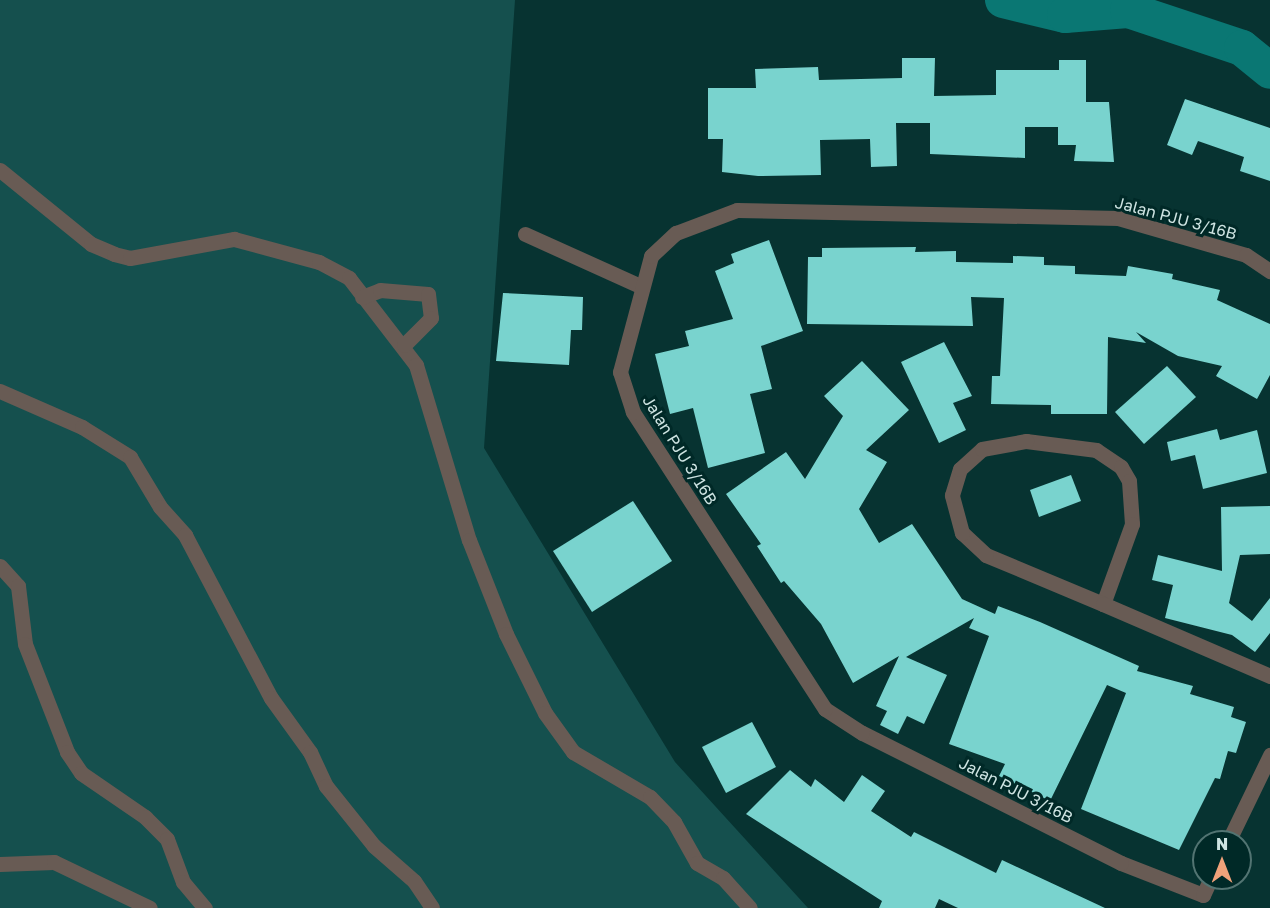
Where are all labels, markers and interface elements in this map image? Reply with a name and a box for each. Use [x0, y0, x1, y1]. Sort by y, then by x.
street label: Jalan PJU 3/16B [1113, 193, 1239, 243]
street label: Jalan PJU 3/16B [639, 392, 721, 508]
street label: Jalan PJU 3/16B [956, 753, 1076, 827]
north arrow [1192, 830, 1252, 890]
text: N [1216, 834, 1228, 854]

